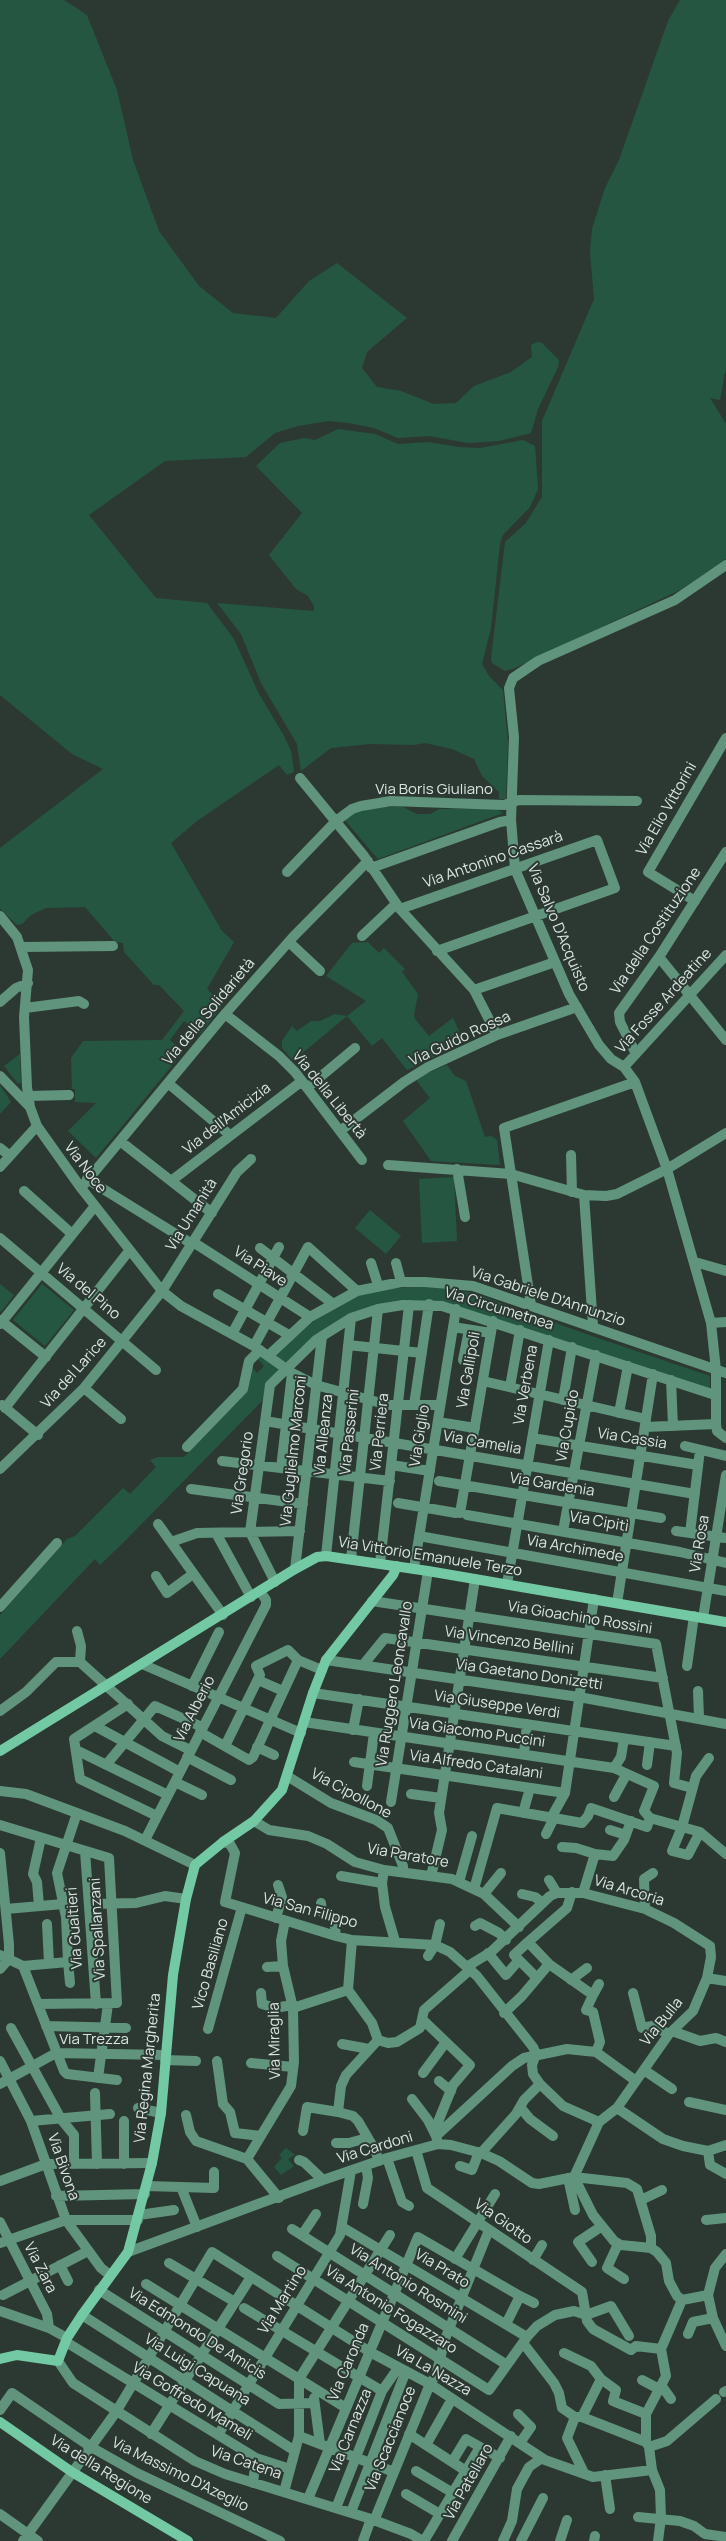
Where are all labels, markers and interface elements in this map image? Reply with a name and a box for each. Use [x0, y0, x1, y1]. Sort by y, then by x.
street label: Via Elio Vittorini [633, 759, 701, 859]
street label: Via Boris Giuliano [375, 781, 493, 799]
street label: Via Antonino Cassarà [421, 828, 565, 892]
street label: Via Salvo D'Acquisto [523, 861, 593, 995]
street label: Via della Costituzione [607, 864, 705, 998]
street label: Via Fosse Ardeatine [612, 945, 716, 1057]
street label: Via della Solidarietà [159, 955, 259, 1069]
street label: Via Guido Rossa [406, 1008, 514, 1070]
street label: Via della Libertà [288, 1047, 370, 1143]
street label: Via dell'Amicizia [180, 1079, 274, 1159]
street label: Via Noce [60, 1139, 110, 1197]
street label: Via Umanità [163, 1175, 221, 1255]
street label: Via Piave [230, 1243, 290, 1291]
street label: Via del Pino [52, 1260, 124, 1324]
street label: Via Gabriele D'Annunzio [469, 1264, 627, 1330]
street label: Via Circumetnea [442, 1284, 556, 1334]
street label: Via Gallipoli [453, 1330, 485, 1410]
street label: Via del Larice [37, 1334, 111, 1412]
street label: Via Verbena [510, 1344, 542, 1426]
street label: Via Guglielmo Marconi [277, 1375, 311, 1527]
street label: Via Passerini [337, 1388, 363, 1476]
street label: Via Cupido [553, 1388, 583, 1464]
street label: Via Perriera [367, 1392, 393, 1472]
street label: Via Alleanza [311, 1393, 337, 1477]
street label: Via Giglio [406, 1404, 434, 1468]
street label: Via Cassia [596, 1425, 668, 1453]
street label: Via Camelia [441, 1427, 523, 1459]
street label: Via Gregorio [228, 1430, 258, 1516]
street label: Via Gardenia [508, 1469, 596, 1501]
street label: Via Cipitì [568, 1508, 630, 1536]
street label: Via Rosa [687, 1514, 713, 1574]
street label: Via Archimede [525, 1532, 625, 1566]
street label: Via Vittorio Emanuele Terzo [337, 1534, 523, 1580]
street label: Via Gioachino Rossini [506, 1598, 654, 1638]
street label: Via Ruggero Leoncavallo [373, 1600, 417, 1768]
street label: Via Vincenzo Bellini [443, 1623, 575, 1659]
street label: Via Gaetano Donizetti [454, 1656, 604, 1694]
street label: Via Alberio [171, 1673, 219, 1745]
street label: Via Giuseppe Verdi [433, 1687, 561, 1723]
street label: Via Giacomo Puccini [408, 1715, 546, 1751]
street label: Via Alfredo Catalani [408, 1747, 544, 1783]
street label: Via Cipollone [307, 1765, 395, 1823]
street label: Via Paratore [366, 1840, 450, 1872]
street label: Via Arcoria [592, 1872, 666, 1910]
street label: Via Spallanzani [86, 1877, 110, 1981]
street label: Via Gualtieri [63, 1886, 87, 1970]
street label: Via San Filippo [260, 1890, 360, 1932]
street label: Vico Basiliano [189, 1916, 233, 2012]
street label: Via Regina Margherita [131, 1992, 165, 2144]
street label: Via Bulla [637, 1994, 687, 2050]
street label: Via Miraglia [265, 2002, 285, 2080]
street label: Via Trezza [59, 2031, 129, 2049]
street label: Via Cardoni [335, 2128, 415, 2168]
street label: Via Bivona [43, 2131, 83, 2203]
street label: Via Giotto [471, 2196, 535, 2248]
street label: Via Zara [20, 2240, 60, 2296]
street label: Via Antonio Rosmini [346, 2240, 470, 2328]
street label: Via Prato [411, 2246, 473, 2292]
street label: Via Antonio Fogazzaro [322, 2262, 460, 2358]
street label: Via Martino [255, 2263, 311, 2337]
street label: Via Edmondo De Amicis [125, 2284, 269, 2384]
street label: Via Caronda [325, 2320, 373, 2404]
street label: Via Luigi Capuana [141, 2330, 253, 2410]
street label: Via La Nazza [392, 2342, 474, 2400]
street label: Via Goffredo Mameli [129, 2359, 255, 2445]
street label: Via Scaccianoce [362, 2384, 420, 2494]
street label: Via Carnazza [326, 2386, 376, 2476]
street label: Via della Regione [47, 2431, 155, 2509]
street label: Via Massimo D'Azeglio [109, 2434, 251, 2516]
street label: Via Patellaro [441, 2441, 497, 2523]
street label: Via Catena [208, 2442, 284, 2484]

